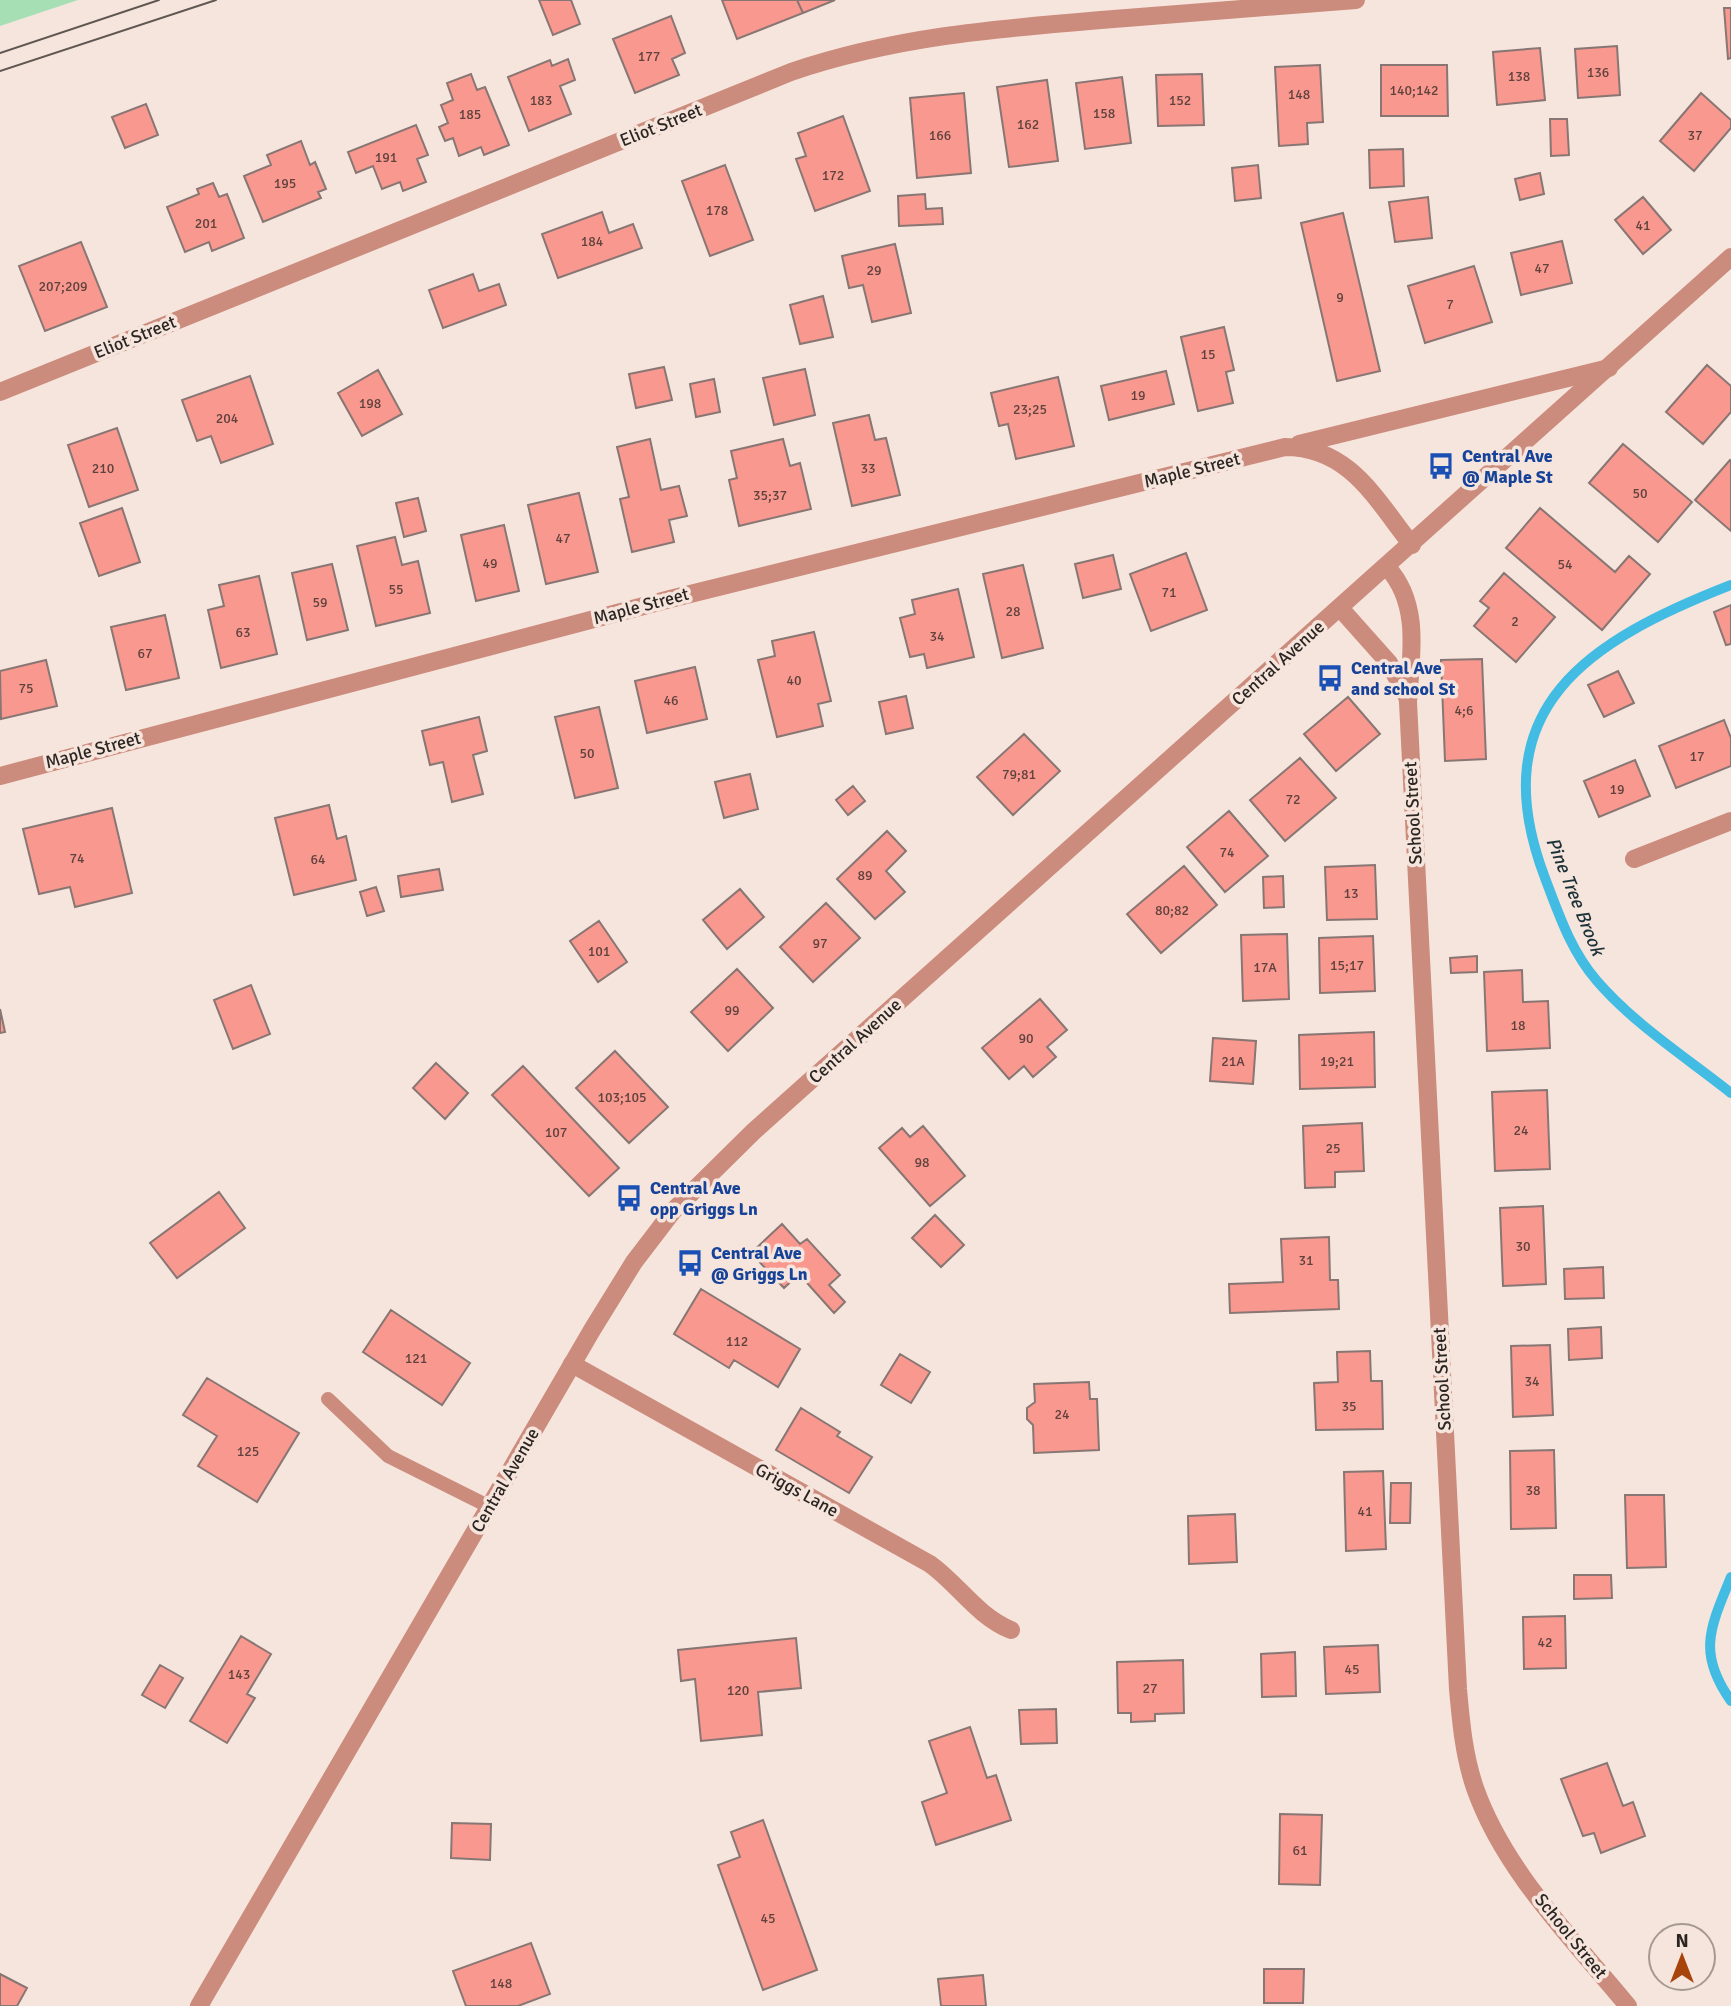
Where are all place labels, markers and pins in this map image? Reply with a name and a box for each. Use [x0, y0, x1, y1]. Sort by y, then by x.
place label: Central Ave @ Maple St [1462, 445, 1553, 488]
bus stop icon: Central Ave @ Maple St [1426, 451, 1456, 481]
place label: Central Ave and school St [1351, 657, 1455, 700]
bus stop icon: Central Ave and school St [1315, 663, 1345, 693]
place label: Central Ave opp Griggs Ln [650, 1177, 758, 1220]
bus stop icon: Central Ave opp Griggs Ln [614, 1183, 644, 1213]
place label: Central Ave @ Griggs Ln [711, 1242, 808, 1285]
bus stop icon: Central Ave @ Griggs Ln [675, 1248, 705, 1278]

